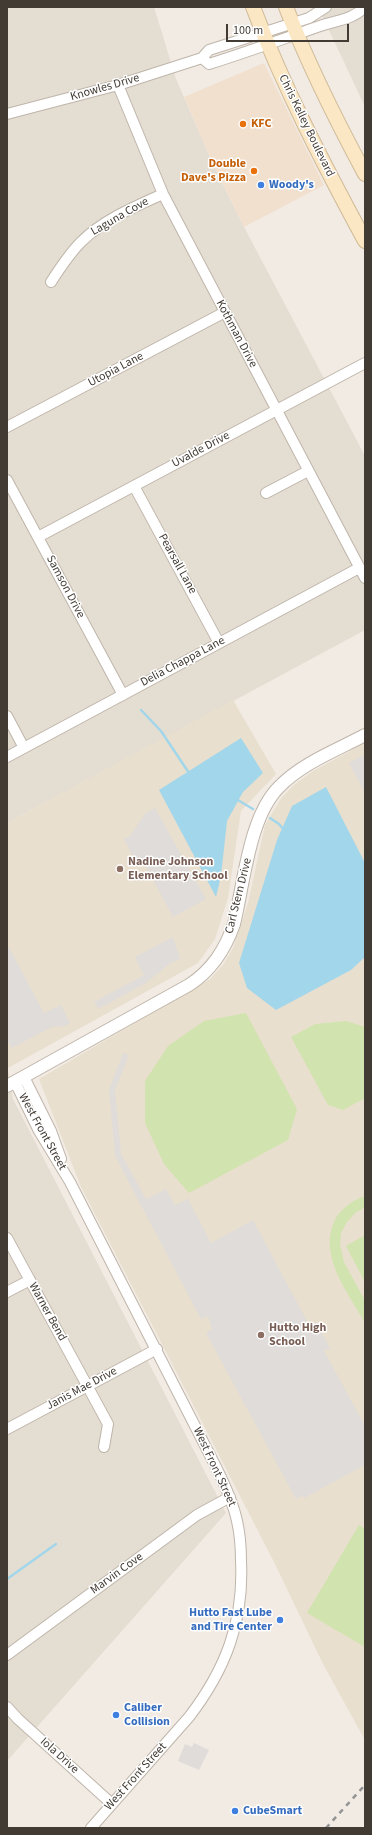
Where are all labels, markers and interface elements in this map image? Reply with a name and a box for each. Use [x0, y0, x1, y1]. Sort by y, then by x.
scale bar [228, 16, 351, 42]
text: 100 m [233, 22, 263, 39]
street label: Knowles Drive [69, 71, 141, 105]
street label: Chris Kelley Boulevard [275, 72, 337, 180]
place label: KFC [251, 117, 272, 131]
marker: KFC [238, 119, 248, 129]
place label: Double Dave's Pizza [181, 157, 246, 185]
marker: Double Dave's Pizza [249, 166, 259, 176]
place label: Woody's [269, 178, 314, 192]
marker: Woody's [256, 180, 266, 190]
street label: Laguna Cove [89, 195, 151, 239]
street label: Kothman Drive [212, 298, 260, 370]
street label: Utopia Lane [86, 349, 146, 391]
street label: Uvalde Drive [170, 429, 232, 471]
street label: Pearsall Lane [155, 531, 199, 597]
street label: Samson Drive [42, 553, 88, 621]
street label: Delia Chappa Lane [138, 634, 228, 690]
place label: Nadine Johnson Elementary School [128, 855, 228, 883]
street label: Carl Stern Drive [223, 857, 255, 935]
marker: Nadine Johnson Elementary School [115, 864, 125, 874]
street label: West Front Street [15, 1091, 69, 1173]
street label: Warner Bend [25, 1280, 69, 1344]
place label: Hutto High School [269, 1321, 326, 1349]
marker: Hutto High School [256, 1330, 266, 1340]
street label: Janis Mae Drive [44, 1364, 120, 1414]
street label: West Front Street [189, 1425, 239, 1509]
street label: Marvin Cove [88, 1550, 146, 1598]
place label: Hutto Fast Lube and Tire Center [189, 1606, 272, 1634]
marker: Hutto Fast Lube and Tire Center [275, 1615, 285, 1625]
place label: Caliber Collision [124, 1701, 170, 1729]
marker: Caliber Collision [111, 1710, 121, 1720]
street label: Iola Drive [37, 1735, 81, 1777]
street label: West Front Street [102, 1740, 170, 1814]
place label: CubeSmart [243, 1804, 302, 1818]
marker: CubeSmart [230, 1806, 240, 1816]

